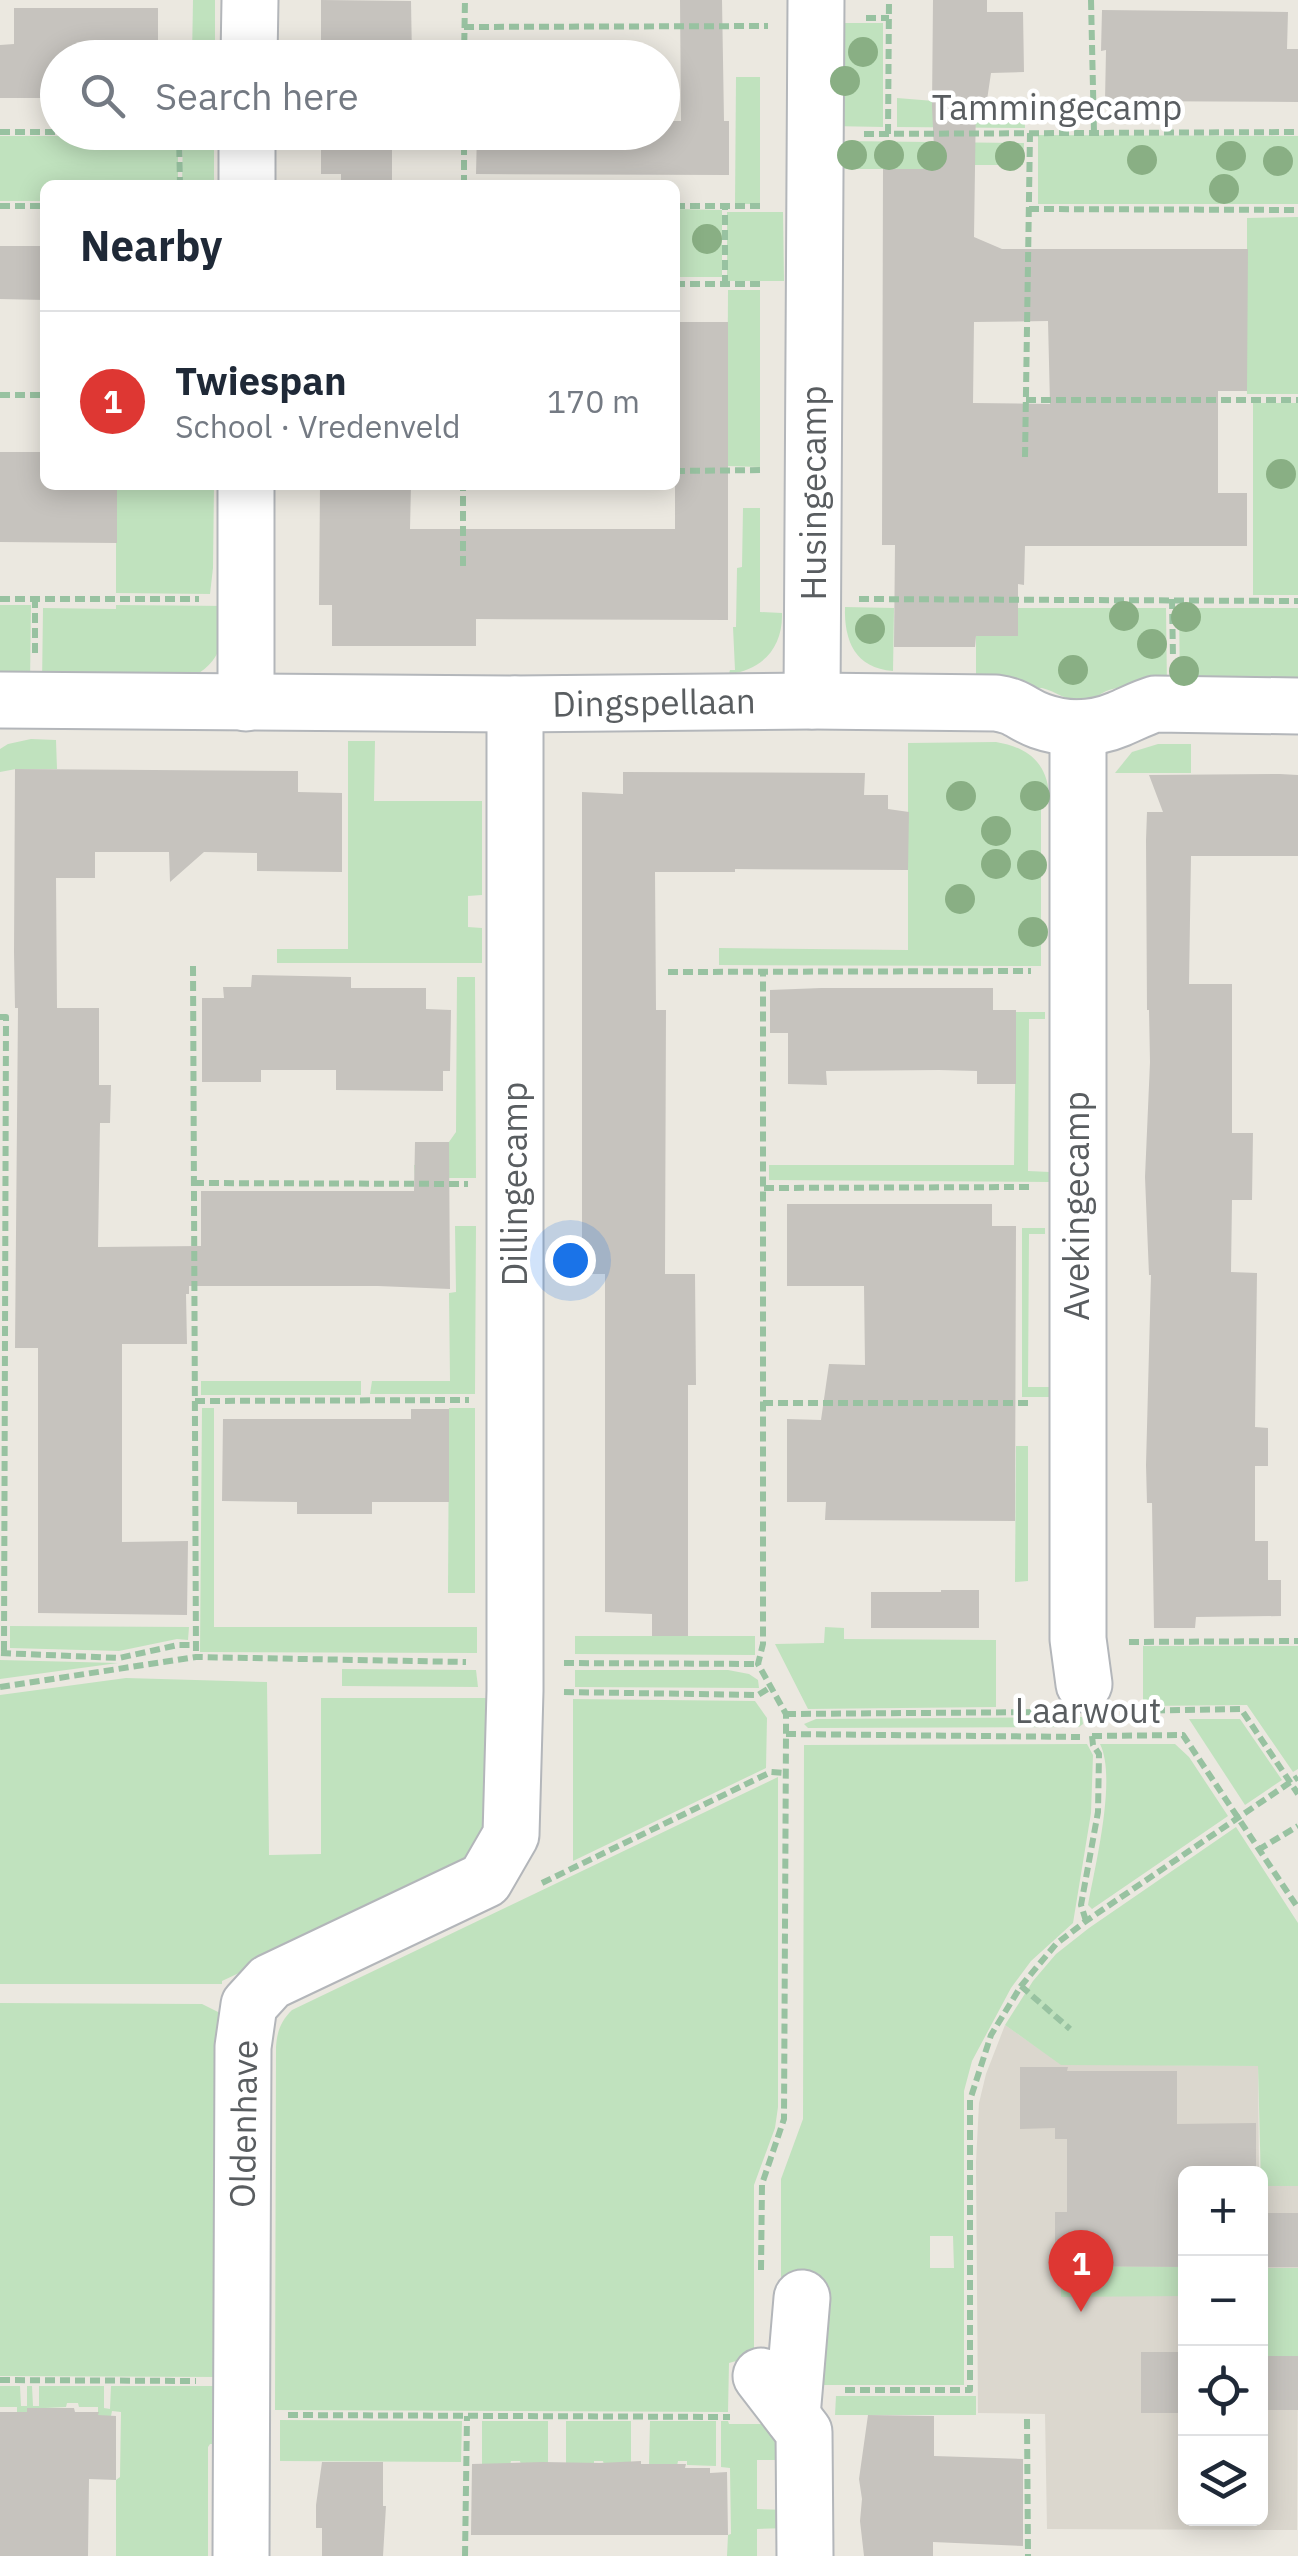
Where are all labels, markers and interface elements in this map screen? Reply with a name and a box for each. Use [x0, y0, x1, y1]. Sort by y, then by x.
search box [40, 40, 680, 150]
icon: search [75, 68, 130, 123]
text: Search here [155, 71, 359, 120]
street label: Tammingecamp [932, 84, 1182, 130]
text: Nearby [80, 218, 222, 273]
text: Twiespan [175, 356, 347, 405]
text: 1 [103, 380, 122, 422]
text: 170 m [547, 380, 640, 422]
street label: Husingecamp [790, 386, 836, 600]
text: School · Vredenveld [175, 405, 460, 447]
street label: Dingspellaan [552, 677, 756, 727]
street label: Dillingecamp [491, 1082, 537, 1286]
street label: Avekingecamp [1053, 1091, 1099, 1321]
your location [545, 1235, 596, 1286]
street label: Laarwout [1015, 1687, 1161, 1733]
street label: Oldenhave [219, 2040, 267, 2208]
map controls [1178, 2166, 1268, 2526]
button: + [1178, 2166, 1268, 2256]
pin: 1 [1048, 2230, 1114, 2312]
button: − [1178, 2256, 1268, 2346]
button: locate [1178, 2346, 1268, 2436]
button: layers [1178, 2436, 1268, 2526]

